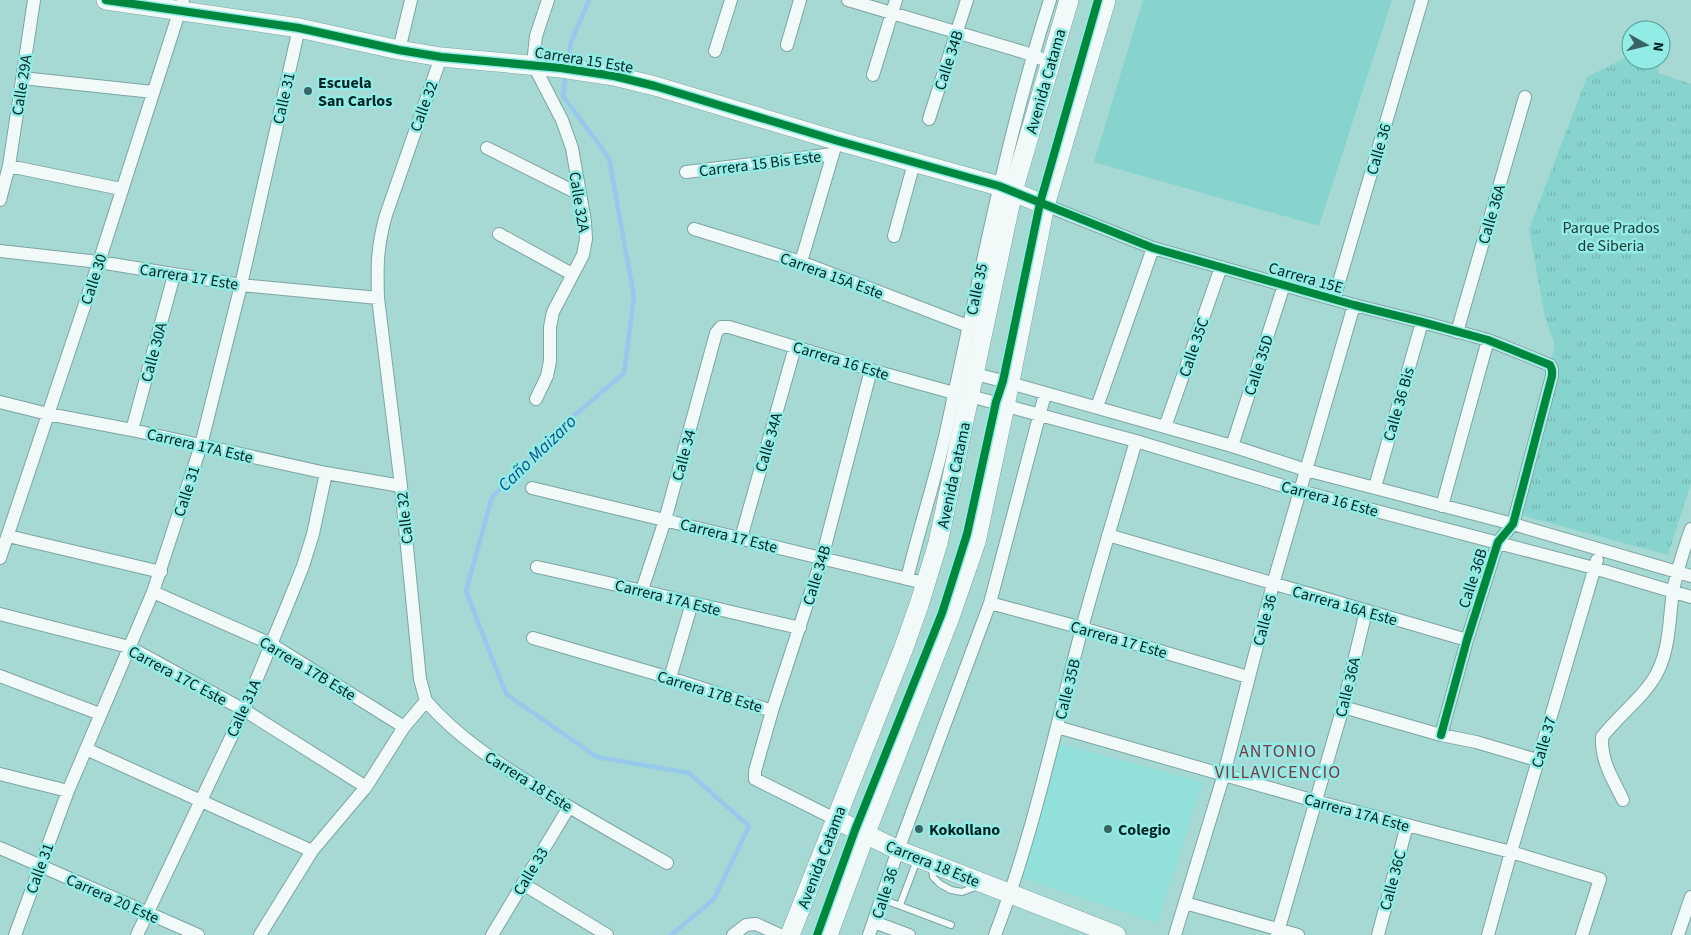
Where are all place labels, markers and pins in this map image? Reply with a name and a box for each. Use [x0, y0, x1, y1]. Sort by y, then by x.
place label: Escuela San Carlos [318, 72, 392, 112]
marker: Escuela San Carlos [302, 85, 314, 97]
place label: Kokollano [929, 819, 1000, 841]
place label: Colegio [1118, 819, 1171, 841]
marker: Kokollano [913, 823, 925, 835]
marker: Colegio [1102, 823, 1114, 835]

